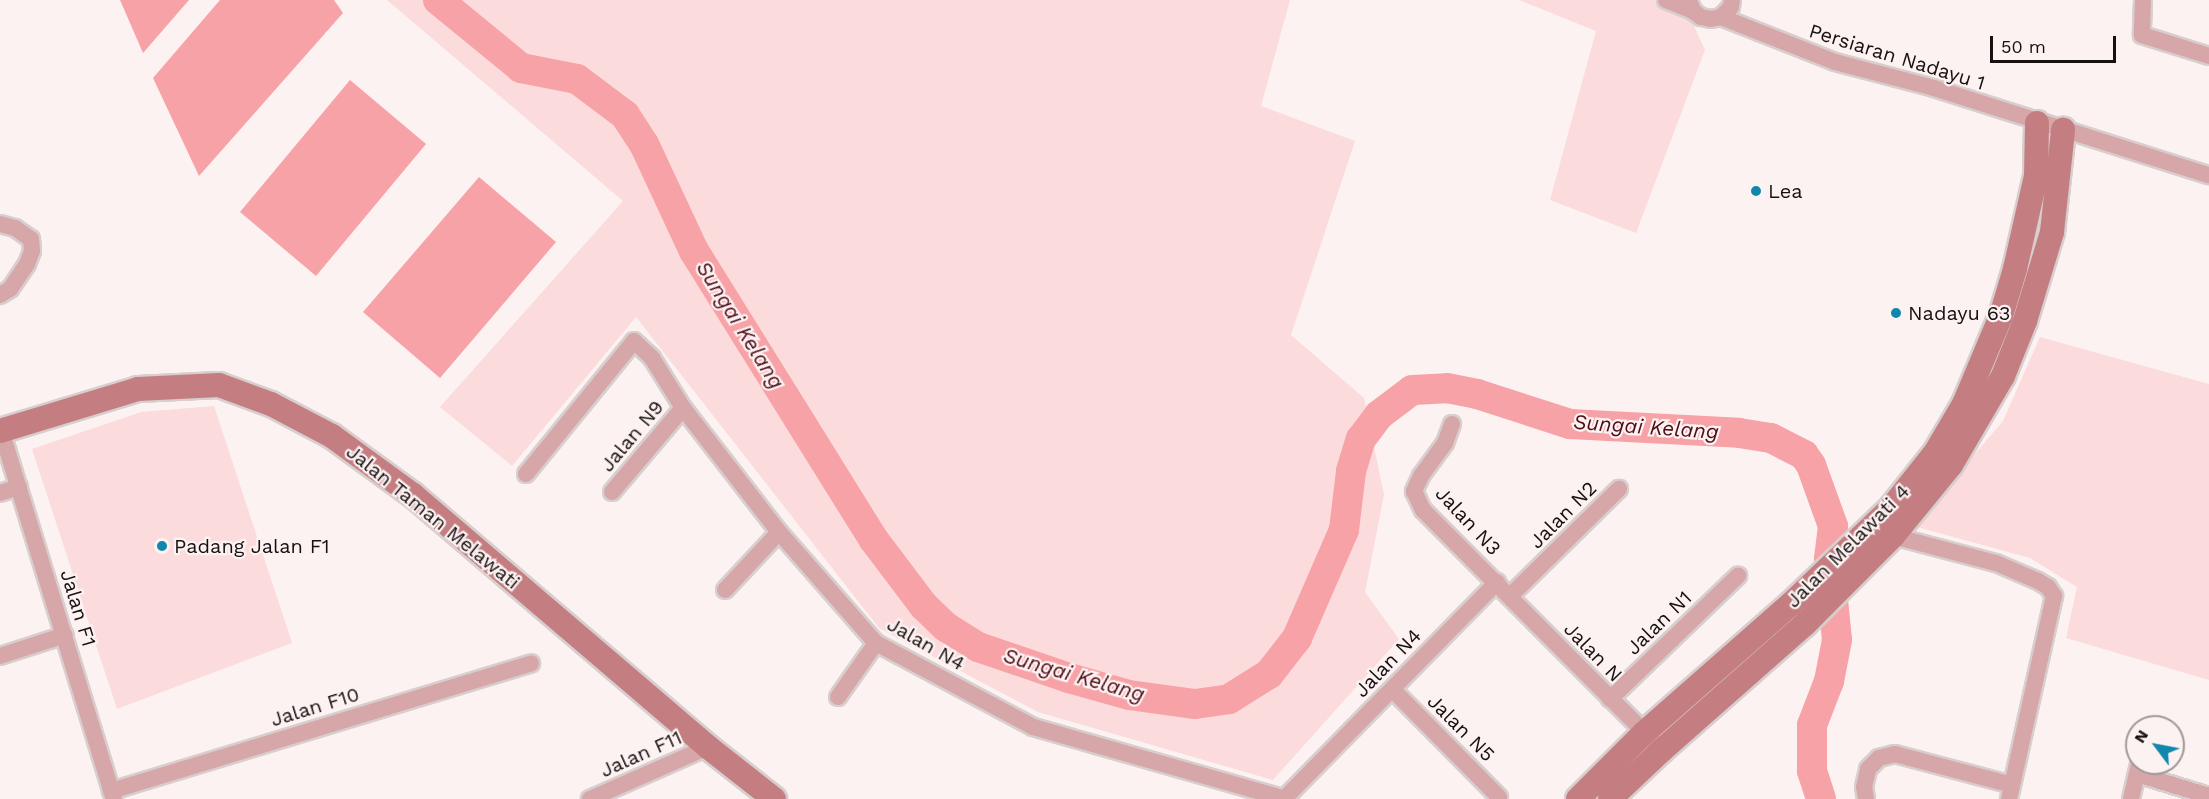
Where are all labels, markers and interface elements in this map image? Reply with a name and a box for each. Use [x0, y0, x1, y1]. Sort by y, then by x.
street label: Persiaran Nadayu 1 [1806, 19, 1988, 95]
scale bar [1993, 24, 2119, 62]
text: 50 m [2001, 36, 2046, 57]
place label: Lea [1768, 179, 1803, 203]
marker: Lea [1749, 184, 1763, 198]
water label: Sungai Kelang [691, 256, 789, 394]
place label: Nadayu 63 [1908, 301, 2010, 325]
marker: Nadayu 63 [1889, 306, 1903, 320]
street label: Jalan N9 [595, 395, 669, 477]
water label: Sungai Kelang [1572, 409, 1720, 445]
street label: Jalan Taman Melawati [341, 439, 525, 595]
street label: Jalan N2 [1524, 476, 1602, 554]
street label: Jalan Melawati 4 [1781, 479, 1915, 613]
street label: Jalan N3 [1430, 482, 1506, 560]
place label: Padang Jalan F1 [174, 534, 330, 558]
marker: Padang Jalan F1 [155, 539, 169, 553]
street label: Jalan F1 [55, 567, 101, 649]
street label: Jalan N1 [1621, 586, 1697, 660]
street label: Jalan N4 [883, 612, 969, 676]
street label: Jalan N [1559, 617, 1627, 687]
street label: Jalan N4 [1350, 624, 1426, 702]
water label: Sungai Kelang [1000, 643, 1148, 707]
street label: Jalan F10 [268, 682, 362, 732]
street label: Jalan N5 [1422, 689, 1500, 767]
north arrow [2125, 715, 2185, 775]
street label: Jalan F11 [597, 725, 685, 783]
text: N [2130, 726, 2152, 746]

